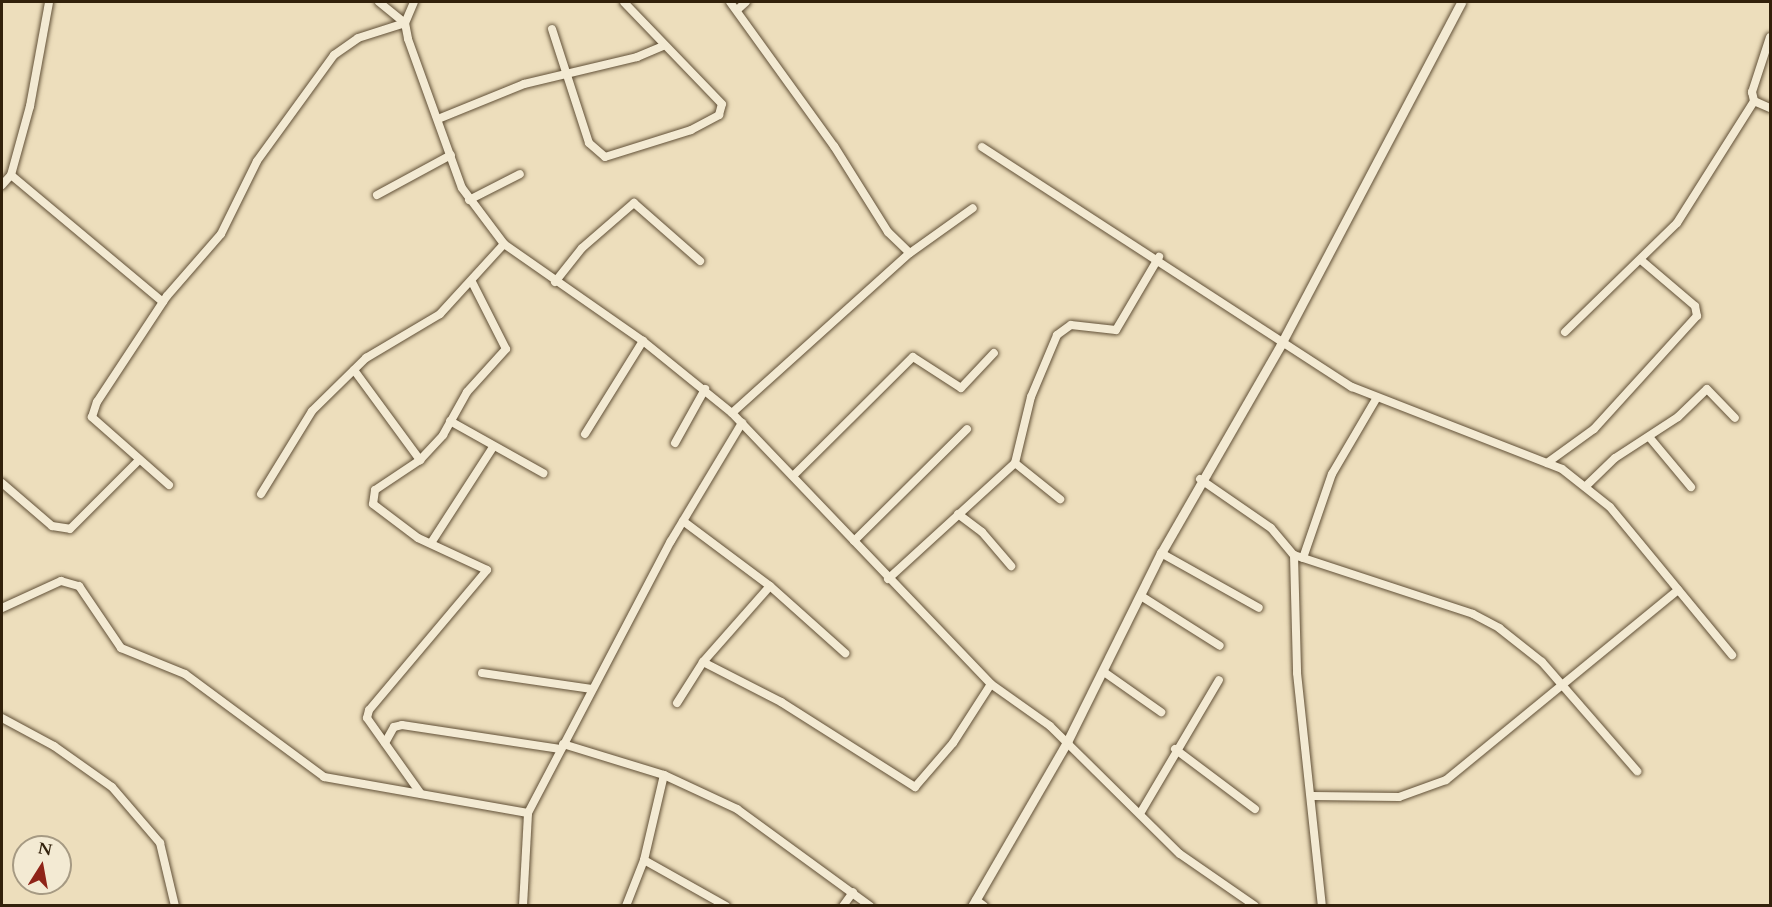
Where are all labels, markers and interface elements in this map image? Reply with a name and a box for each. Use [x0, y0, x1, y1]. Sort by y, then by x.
north arrow [12, 835, 72, 895]
text: N [36, 837, 54, 861]

